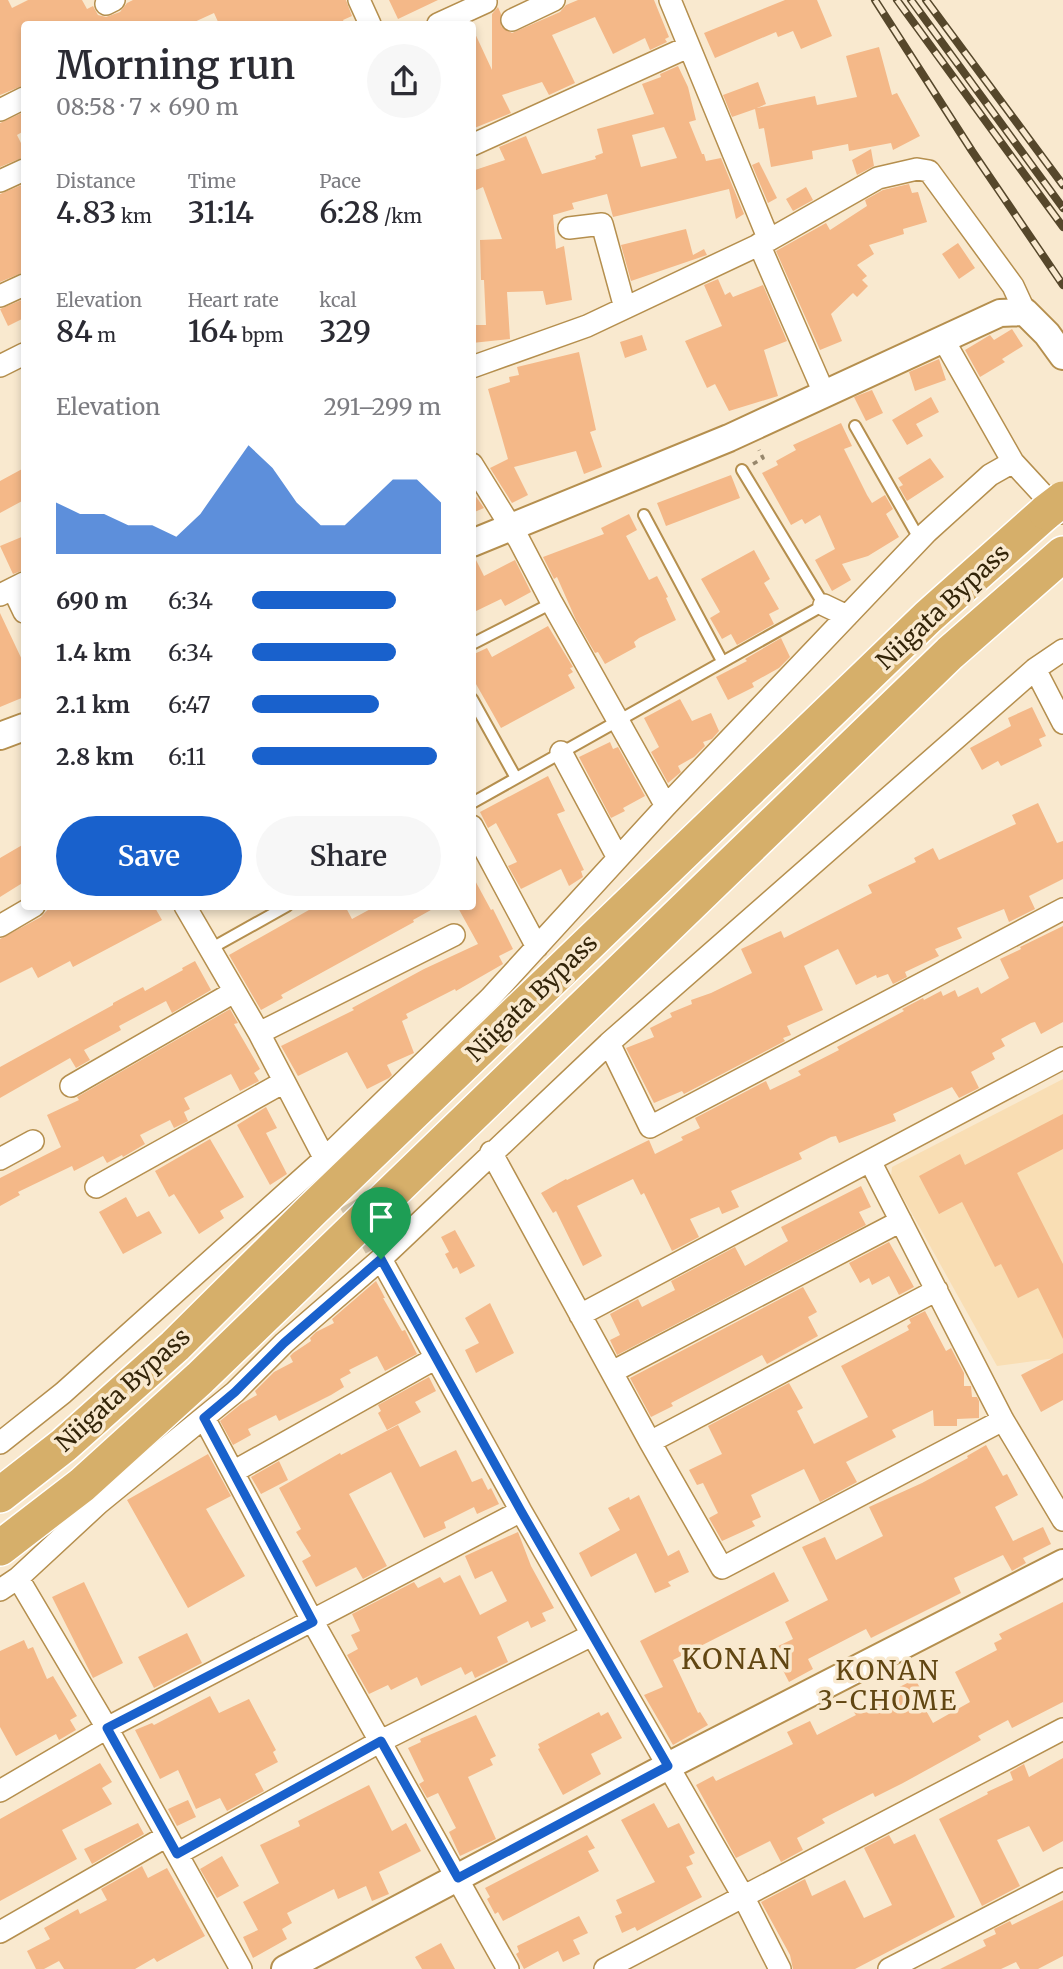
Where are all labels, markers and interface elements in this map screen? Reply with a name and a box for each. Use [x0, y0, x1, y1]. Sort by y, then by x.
text: Morning run [56, 42, 295, 89]
button: share [367, 44, 441, 118]
text: 08:58 · 7 × 690 m [56, 92, 239, 121]
text: Distance [56, 169, 135, 193]
text: Time [188, 169, 236, 193]
text: Pace [319, 169, 361, 193]
text: 4.83 [56, 193, 116, 231]
text: 31:14 [188, 193, 254, 231]
text: 6:28 [319, 193, 379, 231]
text: km [116, 204, 152, 228]
text: /km [379, 204, 422, 228]
text: Elevation [56, 288, 142, 312]
text: Heart rate [188, 288, 279, 312]
text: kcal [319, 288, 357, 312]
text: 84 [56, 312, 93, 350]
text: 164 [188, 312, 237, 350]
text: 329 [319, 312, 371, 350]
text: m [93, 323, 116, 347]
text: bpm [237, 323, 284, 347]
text: Elevation [56, 392, 160, 421]
text: 291–299 m [324, 392, 441, 421]
street label: Niigata Bypass [870, 537, 1016, 676]
text: 690 m [56, 586, 128, 615]
text: 6:34 [168, 586, 213, 615]
text: 1.4 km [56, 638, 131, 667]
text: 6:34 [168, 638, 213, 667]
text: 2.1 km [56, 690, 130, 719]
text: 6:47 [168, 690, 211, 719]
text: 2.8 km [56, 742, 134, 771]
text: 6:11 [168, 742, 206, 771]
button: Save [56, 816, 242, 896]
button: Share [256, 816, 441, 896]
street label: Niigata Bypass [460, 927, 604, 1068]
pin [351, 1187, 411, 1259]
icon: arrive [362, 1198, 400, 1236]
street label: Niigata Bypass [49, 1321, 196, 1458]
district label: KONAN [681, 1641, 793, 1677]
district label: KONAN 3-CHOME [818, 1654, 958, 1717]

